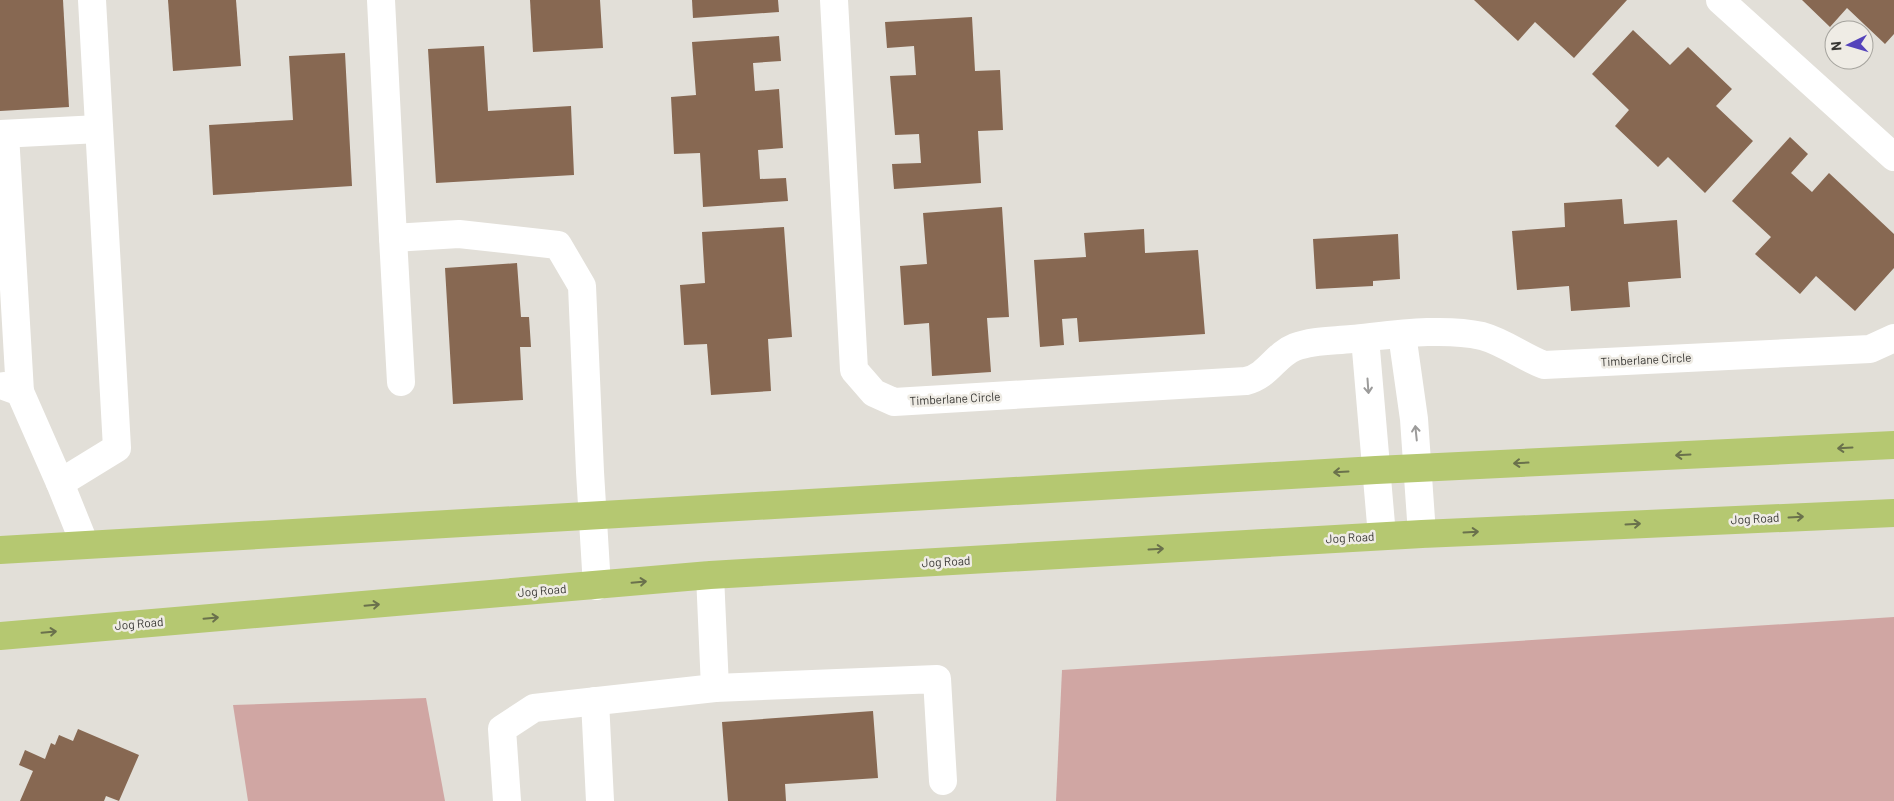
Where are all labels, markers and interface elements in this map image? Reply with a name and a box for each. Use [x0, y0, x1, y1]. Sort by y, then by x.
north arrow [1824, 20, 1874, 70]
text: N [1827, 41, 1844, 52]
street label: Timberlane Circle [1600, 350, 1692, 368]
one-way arrow [1364, 378, 1373, 394]
street label: Timberlane Circle [909, 389, 1001, 407]
one-way arrow [1411, 425, 1421, 441]
one-way arrow [1838, 443, 1854, 452]
one-way arrow [1675, 451, 1691, 460]
one-way arrow [1513, 458, 1529, 467]
one-way arrow [1333, 467, 1349, 476]
street label: Jog Road [1730, 510, 1780, 526]
one-way arrow [1787, 513, 1803, 522]
one-way arrow [1625, 520, 1641, 529]
one-way arrow [1463, 527, 1479, 536]
street label: Jog Road [1325, 529, 1375, 545]
one-way arrow [1148, 545, 1164, 554]
street label: Jog Road [921, 553, 971, 569]
one-way arrow [631, 577, 647, 587]
street label: Jog Road [517, 581, 567, 599]
one-way arrow [364, 600, 380, 610]
street label: Jog Road [114, 614, 164, 632]
one-way arrow [202, 614, 218, 623]
one-way arrow [40, 627, 56, 637]

